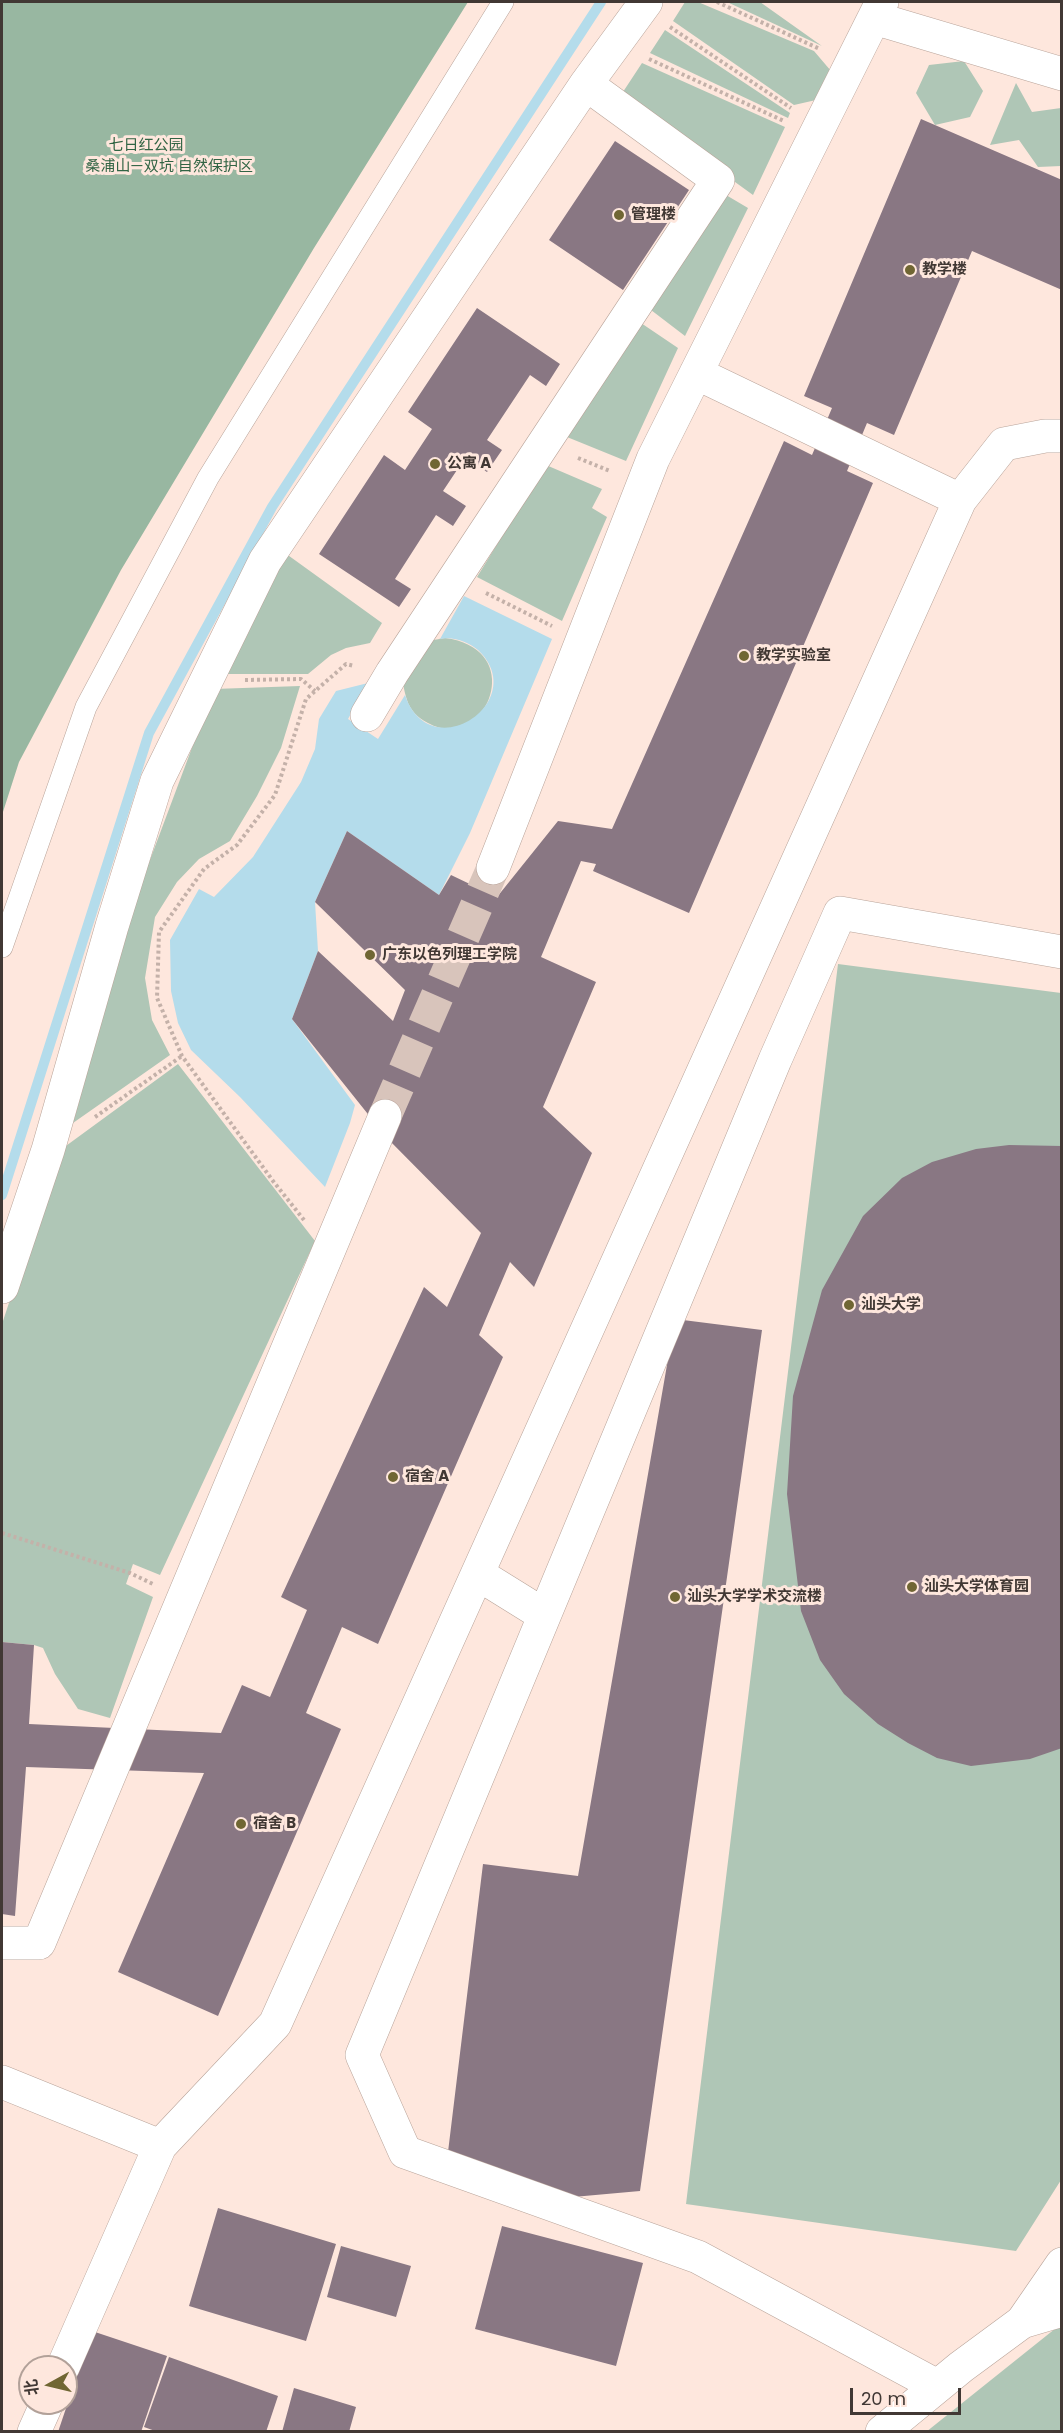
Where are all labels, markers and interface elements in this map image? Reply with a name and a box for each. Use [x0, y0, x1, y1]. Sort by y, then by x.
park label: 七日红公园 [109, 137, 183, 155]
park label: 桑浦山—双坑 自然保护区 [85, 158, 253, 176]
place label: 管理楼 [631, 206, 676, 224]
marker: 管理楼 [612, 208, 626, 222]
place label: 教学楼 [922, 261, 967, 279]
marker: 教学楼 [903, 263, 917, 277]
place label: 公寓 A [447, 455, 491, 473]
marker: 公寓 A [428, 457, 442, 471]
place label: 教学实验室 [756, 647, 831, 665]
marker: 教学实验室 [737, 649, 751, 663]
place label: 广东以色列理工学院 [382, 946, 517, 964]
marker: 广东以色列理工学院 [363, 948, 377, 962]
place label: 汕头大学 [861, 1296, 921, 1314]
marker: 汕头大学 [842, 1298, 856, 1312]
place label: 宿舍 A [405, 1468, 449, 1486]
marker: 宿舍 A [386, 1470, 400, 1484]
place label: 汕头大学体育园 [924, 1578, 1029, 1596]
marker: 汕头大学体育园 [905, 1580, 919, 1594]
place label: 汕头大学学术交流楼 [687, 1588, 822, 1606]
marker: 汕头大学学术交流楼 [668, 1590, 682, 1604]
place label: 宿舍 B [253, 1815, 296, 1833]
marker: 宿舍 B [234, 1817, 248, 1831]
north arrow [18, 2355, 78, 2415]
scale bar [853, 2376, 964, 2414]
text: 北 [19, 2378, 44, 2397]
text: 20 m [861, 2386, 906, 2411]

